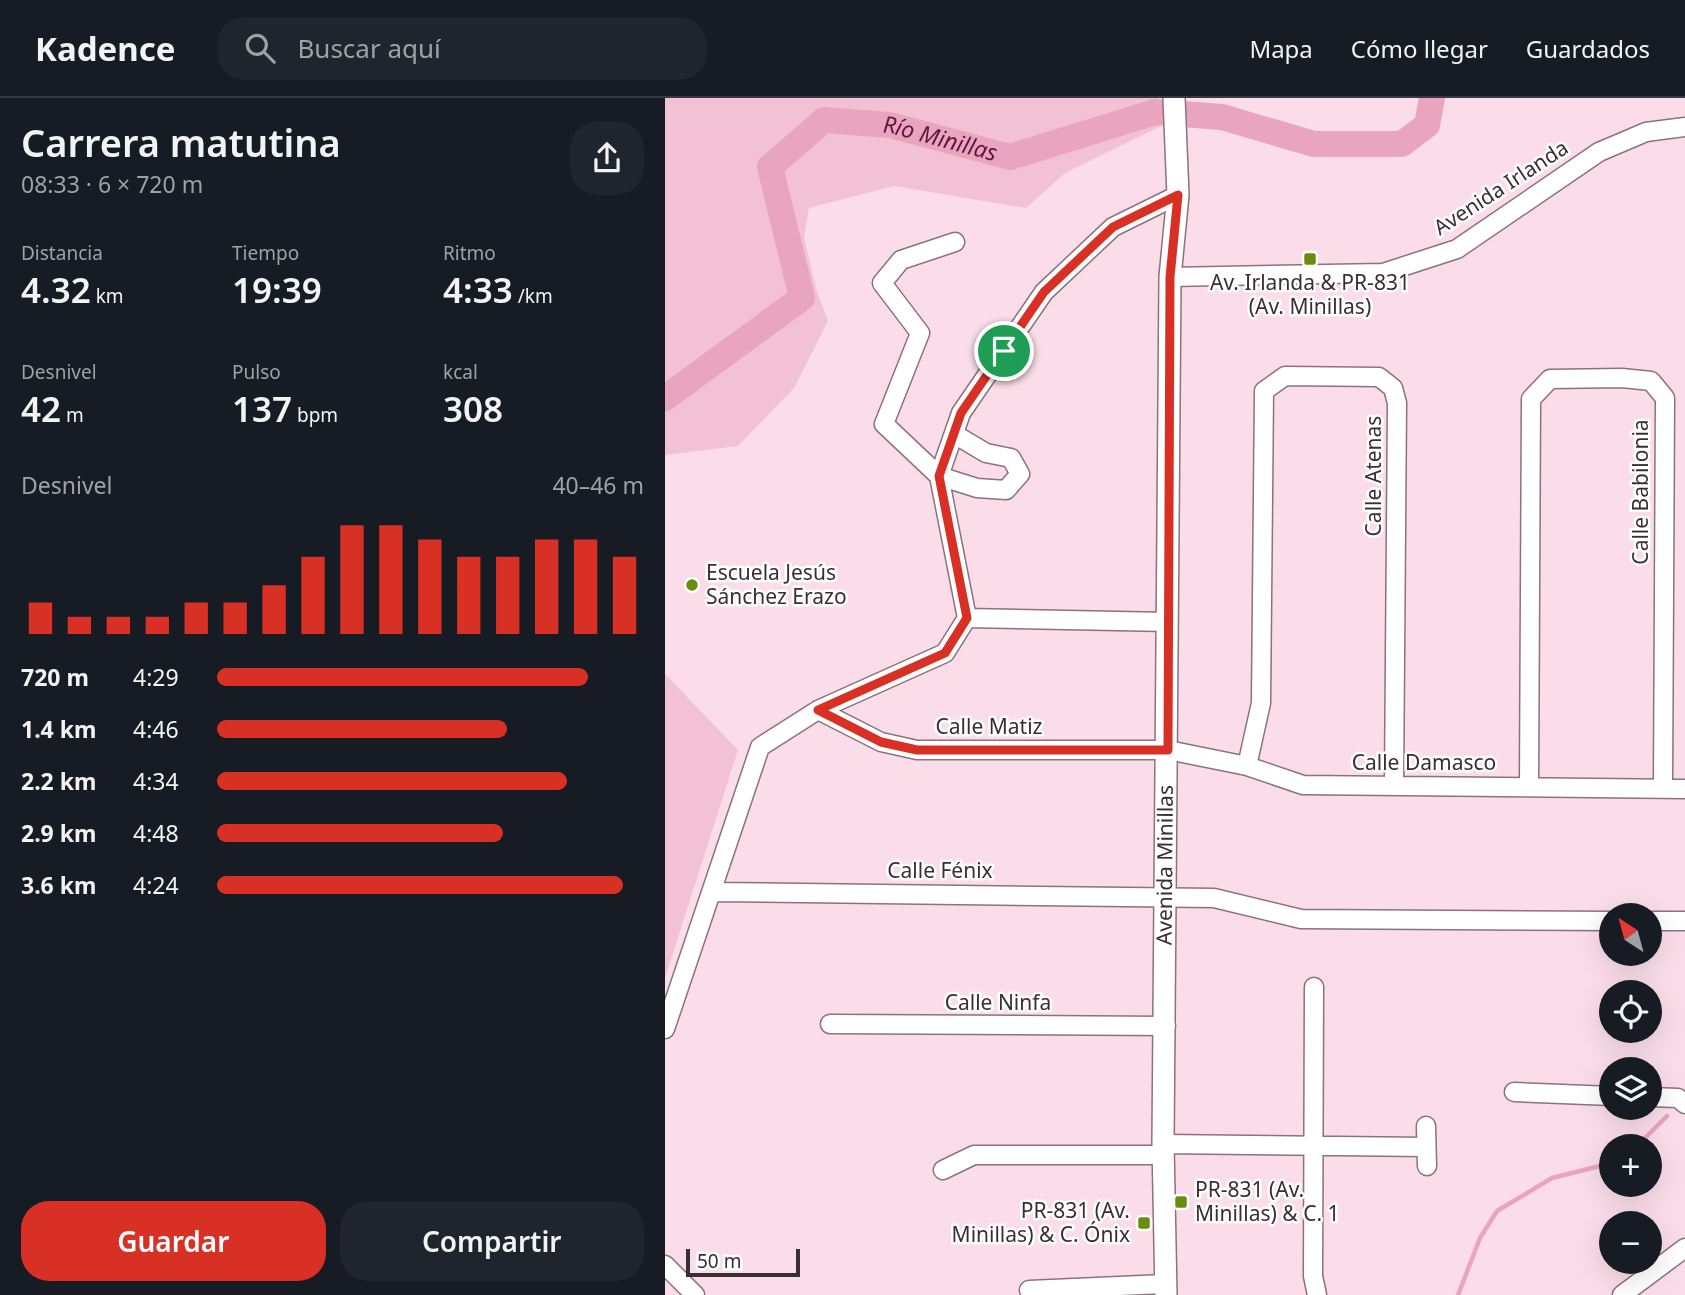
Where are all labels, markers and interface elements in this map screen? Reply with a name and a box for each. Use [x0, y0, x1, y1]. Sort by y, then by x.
search box [217, 17, 707, 80]
text: Kadence [35, 26, 175, 71]
icon: search [241, 29, 279, 67]
text: Buscar aquí [297, 30, 441, 66]
text: Mapa [1249, 32, 1313, 65]
text: Cómo llegar [1351, 32, 1488, 65]
text: Guardados [1526, 32, 1650, 65]
water label: Río Minillas [882, 108, 1001, 168]
text: Carrera matutina [21, 116, 341, 168]
button: share [570, 121, 644, 195]
street label: Avenida Irlanda [1428, 133, 1573, 241]
text: 08:33 · 6 × 720 m [21, 168, 203, 200]
text: Distancia [21, 240, 103, 266]
text: Tiempo [232, 240, 299, 266]
text: Ritmo [443, 240, 496, 266]
marker: Av. Irlanda & PR-831 (Av. Minillas) [1302, 251, 1318, 267]
text: 4.32 [21, 266, 91, 313]
text: 19:39 [232, 266, 322, 313]
text: 4:33 [443, 266, 513, 313]
place label: Av. Irlanda & PR-831 (Av. Minillas) [1210, 268, 1410, 320]
text: km [91, 283, 124, 309]
text: /km [513, 283, 553, 309]
pin [974, 321, 1034, 381]
icon: arrive [985, 332, 1023, 370]
text: Desnivel [21, 359, 97, 385]
text: Pulso [232, 359, 281, 385]
text: kcal [443, 359, 478, 385]
text: 42 [21, 385, 61, 432]
text: 137 [232, 385, 292, 432]
text: 308 [443, 385, 503, 432]
text: m [61, 402, 84, 428]
text: bpm [292, 402, 338, 428]
street label: Calle Atenas [1359, 416, 1387, 536]
street label: Calle Babilonia [1626, 419, 1654, 565]
text: Desnivel [21, 469, 113, 501]
text: 40–46 m [552, 469, 644, 501]
place label: Escuela Jesús Sánchez Erazo [706, 558, 847, 610]
marker: Escuela Jesús Sánchez Erazo [684, 577, 700, 593]
text: 720 m [21, 661, 89, 693]
text: 4:29 [133, 661, 179, 693]
street label: Calle Matiz [936, 712, 1043, 740]
text: 1.4 km [21, 713, 96, 745]
text: 4:46 [133, 713, 179, 745]
street label: Calle Damasco [1352, 748, 1496, 776]
text: 2.2 km [21, 765, 96, 797]
text: 4:34 [133, 765, 179, 797]
street label: Avenida Minillas [1150, 785, 1179, 945]
text: 2.9 km [21, 817, 96, 849]
text: 4:48 [133, 817, 179, 849]
street label: Calle Fénix [887, 856, 993, 884]
text: 3.6 km [21, 869, 96, 901]
text: 4:24 [133, 869, 179, 901]
north arrow [1599, 903, 1663, 966]
map controls [1599, 903, 1662, 1274]
button: locate [1599, 980, 1662, 1043]
street label: Calle Ninfa [945, 988, 1051, 1016]
button: layers [1599, 1057, 1662, 1120]
button: + [1599, 1134, 1662, 1197]
place label: PR-831 (Av. Minillas) & C. 1 [1195, 1175, 1340, 1227]
marker: PR-831 (Av. Minillas) & C. 1 [1173, 1194, 1189, 1210]
place label: PR-831 (Av. Minillas) & C. Ónix [952, 1196, 1130, 1248]
button: Guardar [21, 1201, 326, 1281]
button: Compartir [340, 1201, 644, 1281]
button: − [1599, 1211, 1662, 1274]
marker: PR-831 (Av. Minillas) & C. Ónix [1136, 1215, 1152, 1231]
scale bar [686, 1246, 800, 1278]
text: 50 m [697, 1248, 741, 1274]

